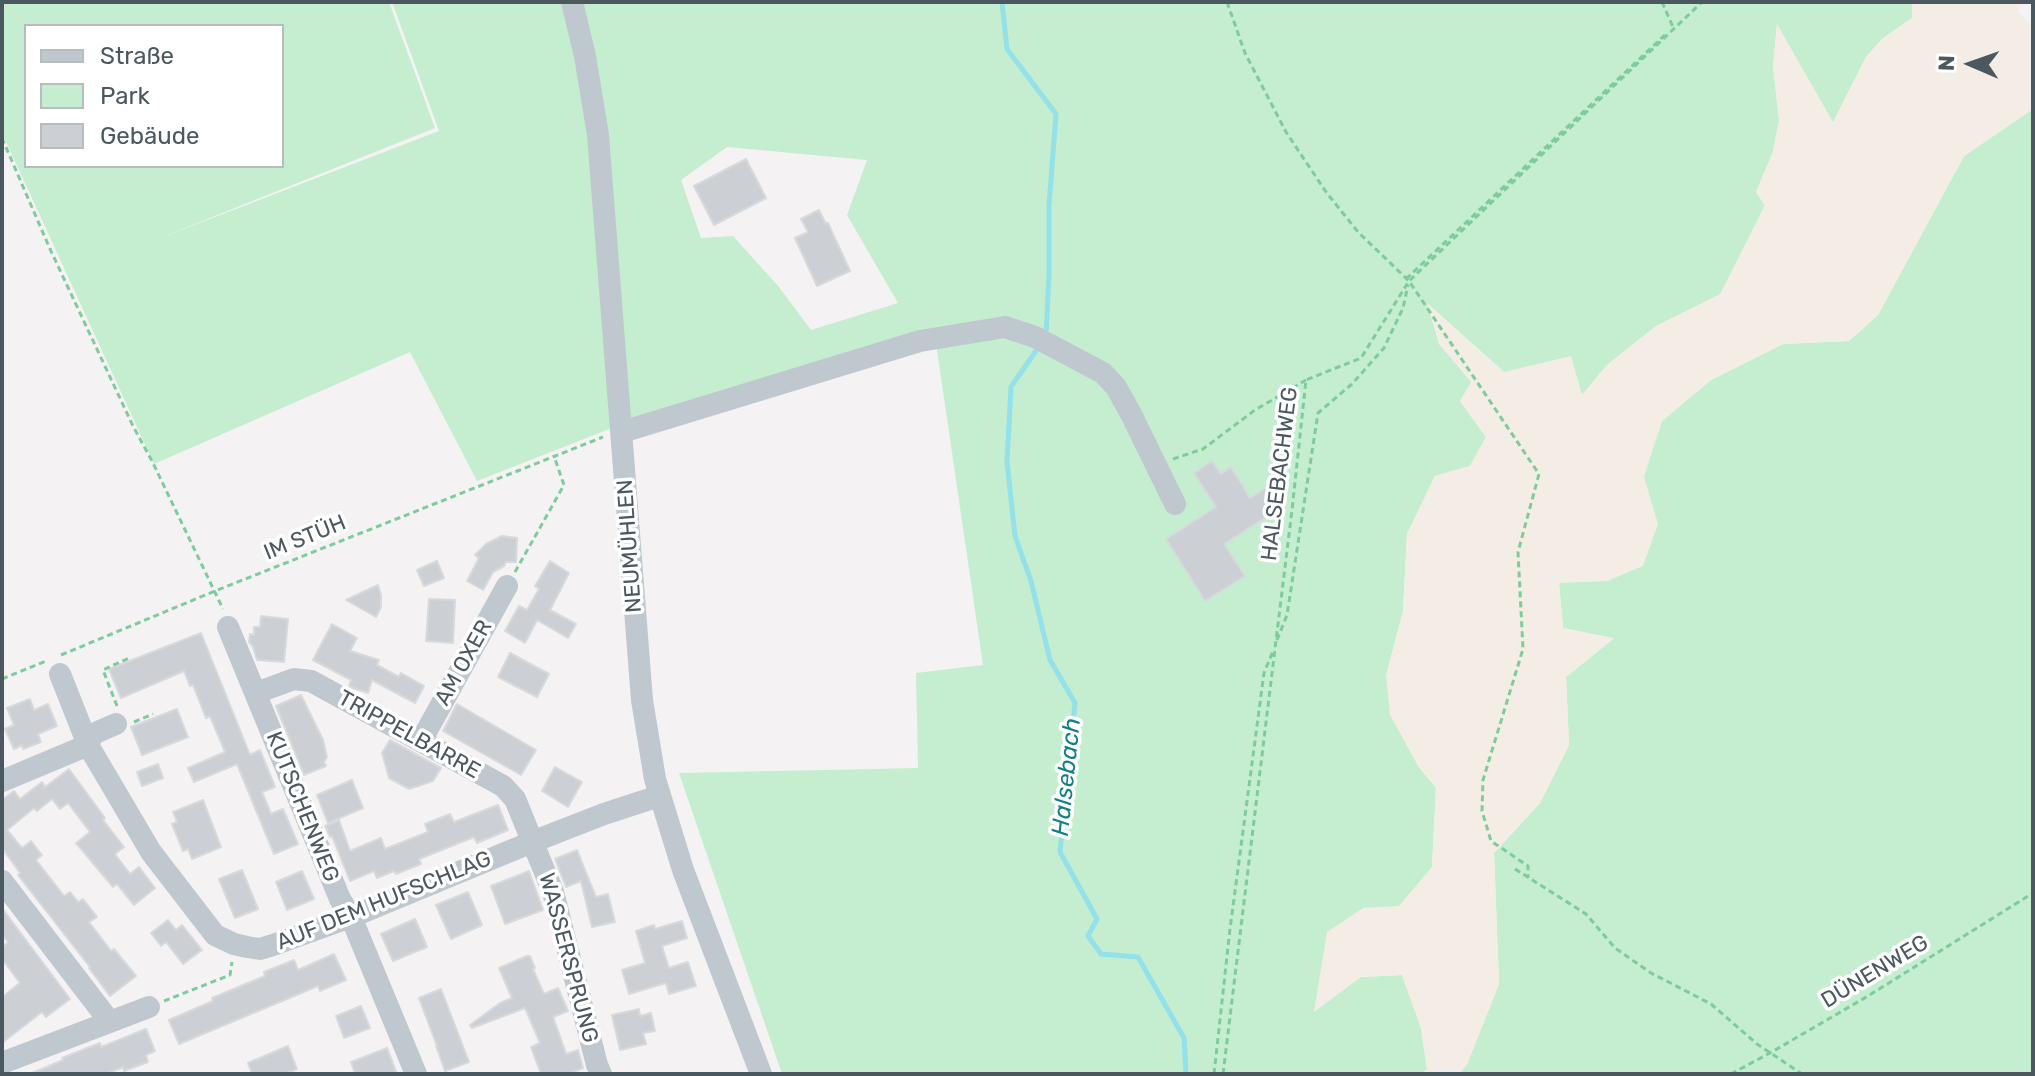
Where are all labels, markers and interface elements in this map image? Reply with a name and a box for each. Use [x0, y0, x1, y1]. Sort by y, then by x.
legend [24, 24, 284, 168]
north arrow [1931, 24, 2011, 104]
text: Straße [100, 42, 174, 70]
text: N [1933, 55, 1960, 72]
text: Park [100, 82, 150, 110]
text: Gebäude [100, 122, 199, 150]
street label: HALSEBACHWEG [1256, 386, 1304, 562]
street label: NEUMÜHLEN [612, 478, 648, 614]
street label: IM STÜH [260, 510, 350, 566]
street label: AM OXER [430, 616, 498, 710]
street label: TRIPPELBARRE [333, 685, 485, 785]
water label: Halsebach [1046, 716, 1088, 838]
street label: KUTSCHENWEG [260, 728, 344, 886]
street label: AUF DEM HUFSCHLAG [273, 846, 495, 956]
street label: WASSERSPRUNG [533, 870, 603, 1046]
street label: DÜNENWEG [1817, 930, 1933, 1014]

